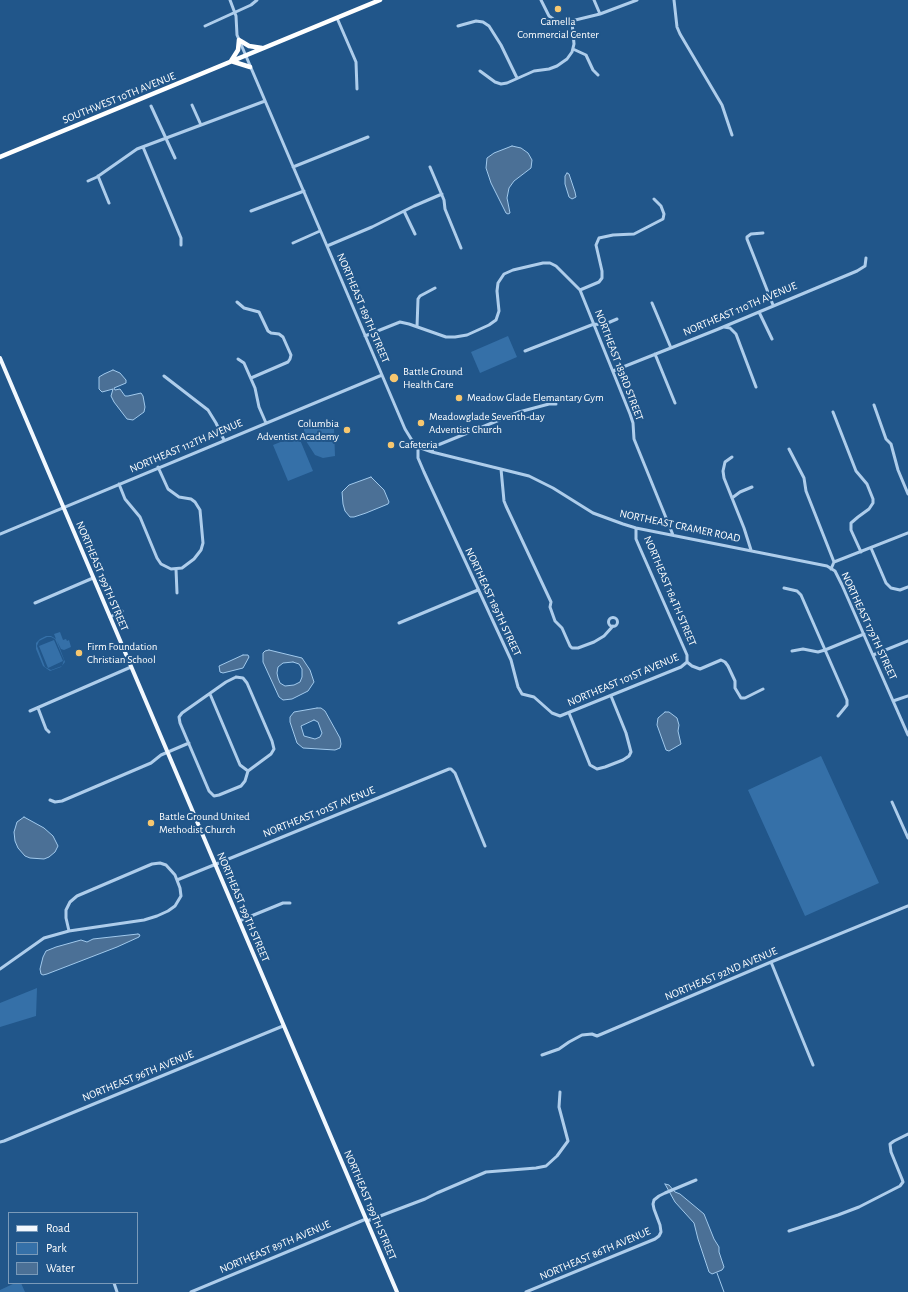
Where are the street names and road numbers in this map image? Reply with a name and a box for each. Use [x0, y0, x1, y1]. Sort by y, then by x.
street label: SOUTHWEST 10TH AVENUE [61, 69, 177, 127]
street label: NORTHEAST 189TH STREET [334, 251, 392, 365]
street label: NORTHEAST 110TH AVENUE [681, 279, 799, 339]
street label: NORTHEAST 183RD STREET [592, 308, 646, 422]
street label: NORTHEAST 112TH AVENUE [128, 416, 244, 476]
street label: NORTHEAST CRAMER ROAD [618, 507, 742, 545]
street label: NORTHEAST 199TH STREET [73, 519, 131, 633]
street label: NORTHEAST 184TH STREET [641, 534, 699, 648]
street label: NORTHEAST 189TH STREET [462, 546, 524, 658]
street label: NORTHEAST 179TH STREET [838, 570, 900, 682]
street label: NORTHEAST 101ST AVENUE [565, 651, 681, 709]
street label: NORTHEAST 101ST AVENUE [261, 783, 377, 841]
street label: NORTHEAST 199TH STREET [214, 850, 272, 964]
street label: NORTHEAST 92ND AVENUE [663, 944, 779, 1004]
street label: NORTHEAST 96TH AVENUE [80, 1048, 196, 1104]
street label: NORTHEAST 199TH STREET [341, 1148, 399, 1262]
street label: NORTHEAST 89TH AVENUE [218, 1218, 332, 1276]
street label: NORTHEAST 86TH AVENUE [538, 1225, 652, 1283]

